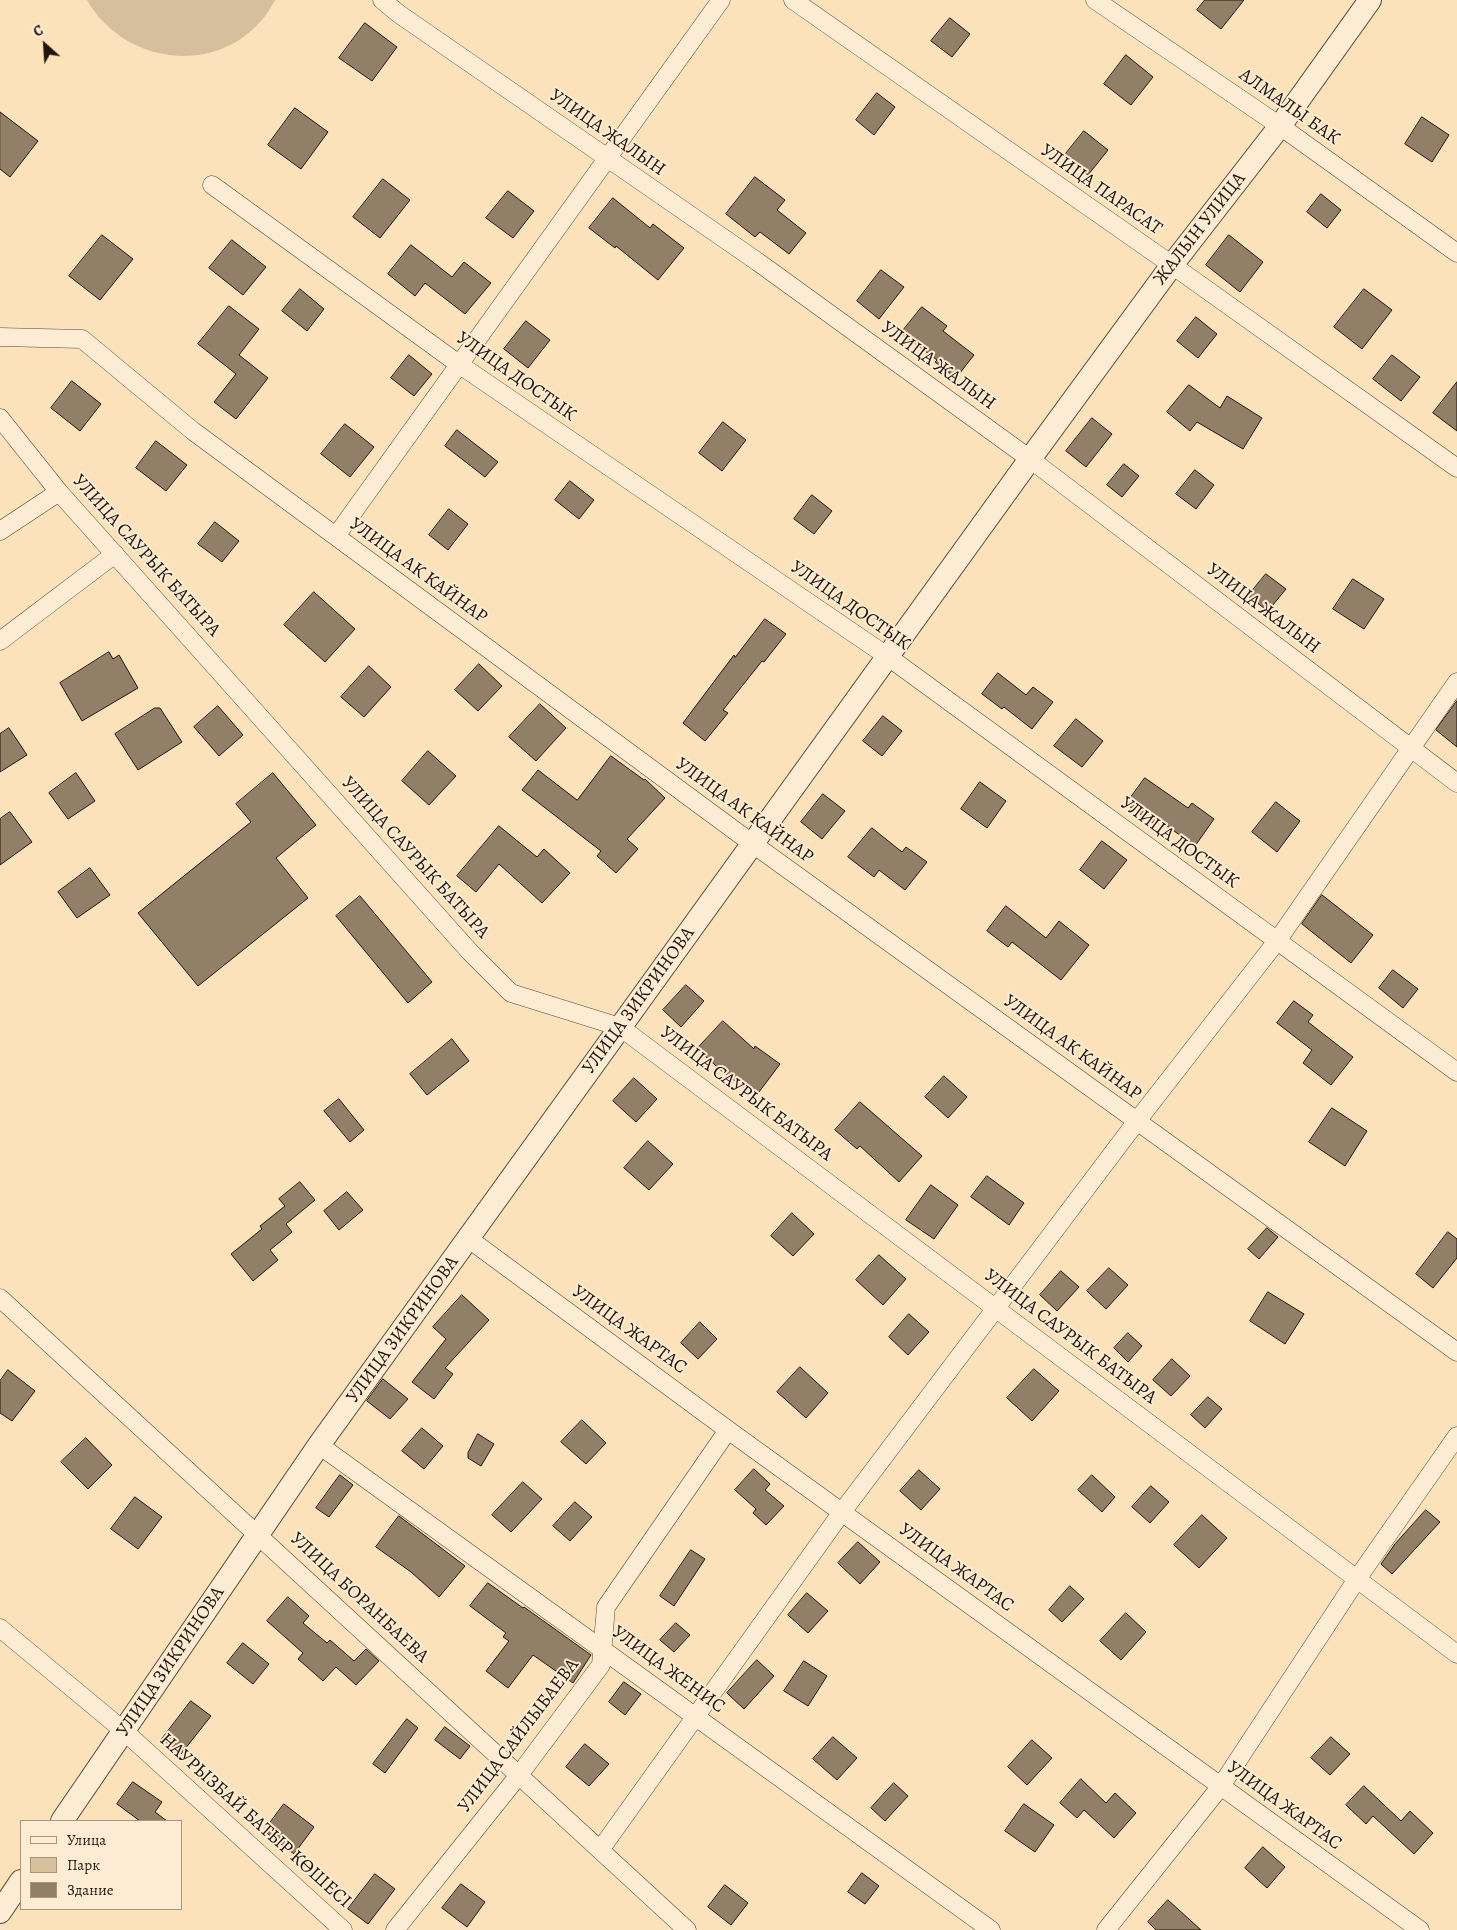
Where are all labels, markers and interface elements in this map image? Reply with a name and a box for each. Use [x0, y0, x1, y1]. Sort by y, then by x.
north arrow [20, 20, 70, 70]
text: С [30, 21, 46, 41]
street label: АЛМАЛЫ БАК [1234, 64, 1344, 150]
street label: УЛИЦА ЖАЛЫН [545, 85, 669, 181]
street label: УЛИЦА ПАРАСАТ [1036, 140, 1166, 240]
street label: ЖАЛЫН УЛИЦА [1149, 168, 1251, 290]
street label: УЛИЦА ЖАЛЫН [876, 317, 1000, 415]
street label: УЛИЦА ДОСТЫК [452, 327, 580, 427]
street label: УЛИЦА САУРЫК БАТЫРА [67, 470, 225, 642]
street label: УЛИЦА АК КАЙНАР [344, 513, 492, 629]
street label: УЛИЦА ДОСТЫК [786, 556, 914, 656]
street label: УЛИЦА ЖАЛЫН [1202, 559, 1324, 659]
street label: УЛИЦА АК КАЙНАР [670, 753, 818, 869]
street label: УЛИЦА САУРЫК БАТЫРА [336, 772, 494, 944]
street label: УЛИЦА ДОСТЫК [1115, 792, 1243, 894]
street label: УЛИЦА ЗИКРИНОВА [578, 923, 700, 1079]
street label: УЛИЦА АК КАЙНАР [998, 990, 1146, 1106]
street label: УЛИЦА САУРЫК БАТЫРА [655, 1022, 837, 1166]
street label: УЛИЦА ЗИКРИНОВА [342, 1252, 464, 1408]
street label: УЛИЦА САУРЫК БАТЫРА [979, 1265, 1161, 1409]
street label: УЛИЦА ЖАРТАС [567, 1281, 691, 1379]
street label: УЛИЦА ЖАРТАС [894, 1519, 1018, 1617]
street label: УЛИЦА БОРАНБАЕВА [285, 1528, 433, 1668]
street label: УЛИЦА ЗИКРИНОВА [112, 1582, 230, 1742]
street label: УЛИЦА ЖЕНИС [607, 1621, 729, 1719]
street label: УЛИЦА САЙЛЫБАЕВА [454, 1654, 584, 1818]
street label: НАУРЫЗБАЙ БАТЫР КӨШЕСІ [154, 1729, 356, 1913]
street label: УЛИЦА ЖАРТАС [1222, 1757, 1346, 1855]
legend [20, 1820, 182, 1910]
text: Улица [67, 1830, 106, 1850]
text: Парк [67, 1855, 100, 1875]
text: Здание [67, 1880, 114, 1900]

